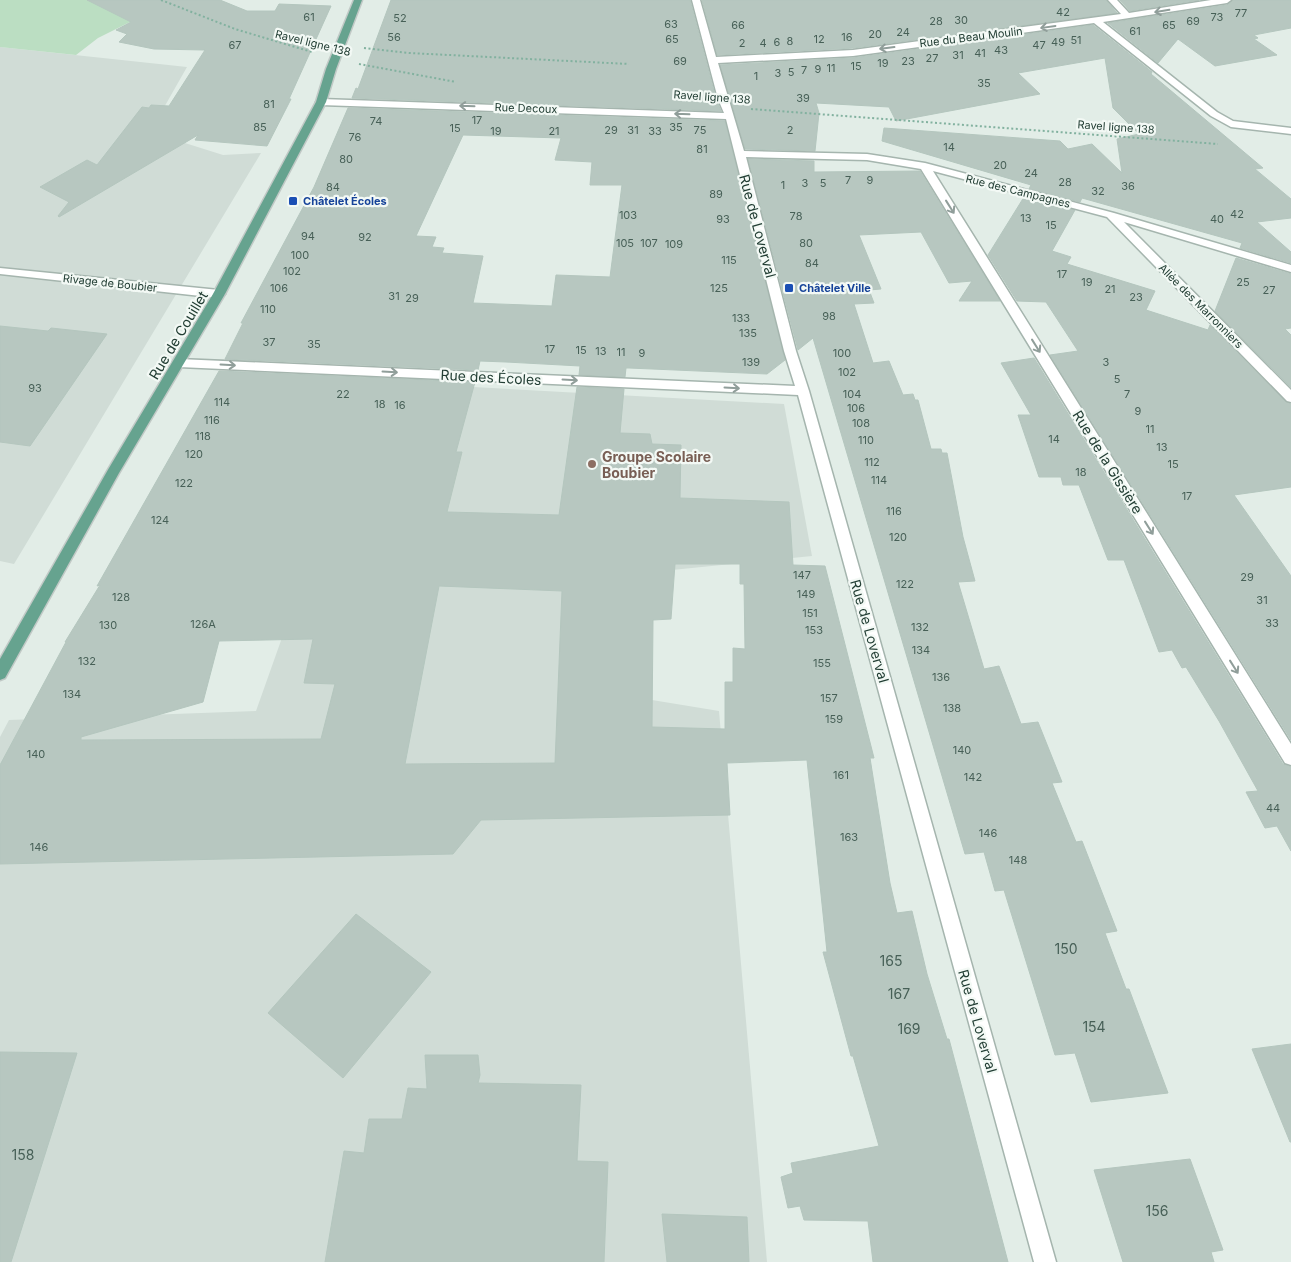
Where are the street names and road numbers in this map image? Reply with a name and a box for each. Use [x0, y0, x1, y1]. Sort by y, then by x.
street label: Rue du Beau Moulin [919, 24, 1023, 50]
street label: Ravel ligne 138 [274, 27, 352, 59]
street label: Ravel ligne 138 [673, 87, 751, 107]
street label: Rue Decoux [494, 100, 558, 116]
street label: Ravel ligne 138 [1077, 117, 1155, 137]
street label: Rue des Campagnes [964, 171, 1072, 211]
street label: Rue de Loverval [736, 172, 780, 280]
street label: Allée des Marronniers [1156, 261, 1246, 351]
street label: Rivage de Boubier [62, 271, 158, 295]
street label: Rue de Couillet [145, 287, 211, 382]
street label: Rue des Écoles [440, 366, 542, 388]
street label: Rue de la Gissière [1069, 407, 1147, 517]
street label: Rue de Loverval [847, 578, 893, 684]
street label: Rue de Loverval [955, 968, 1001, 1074]

